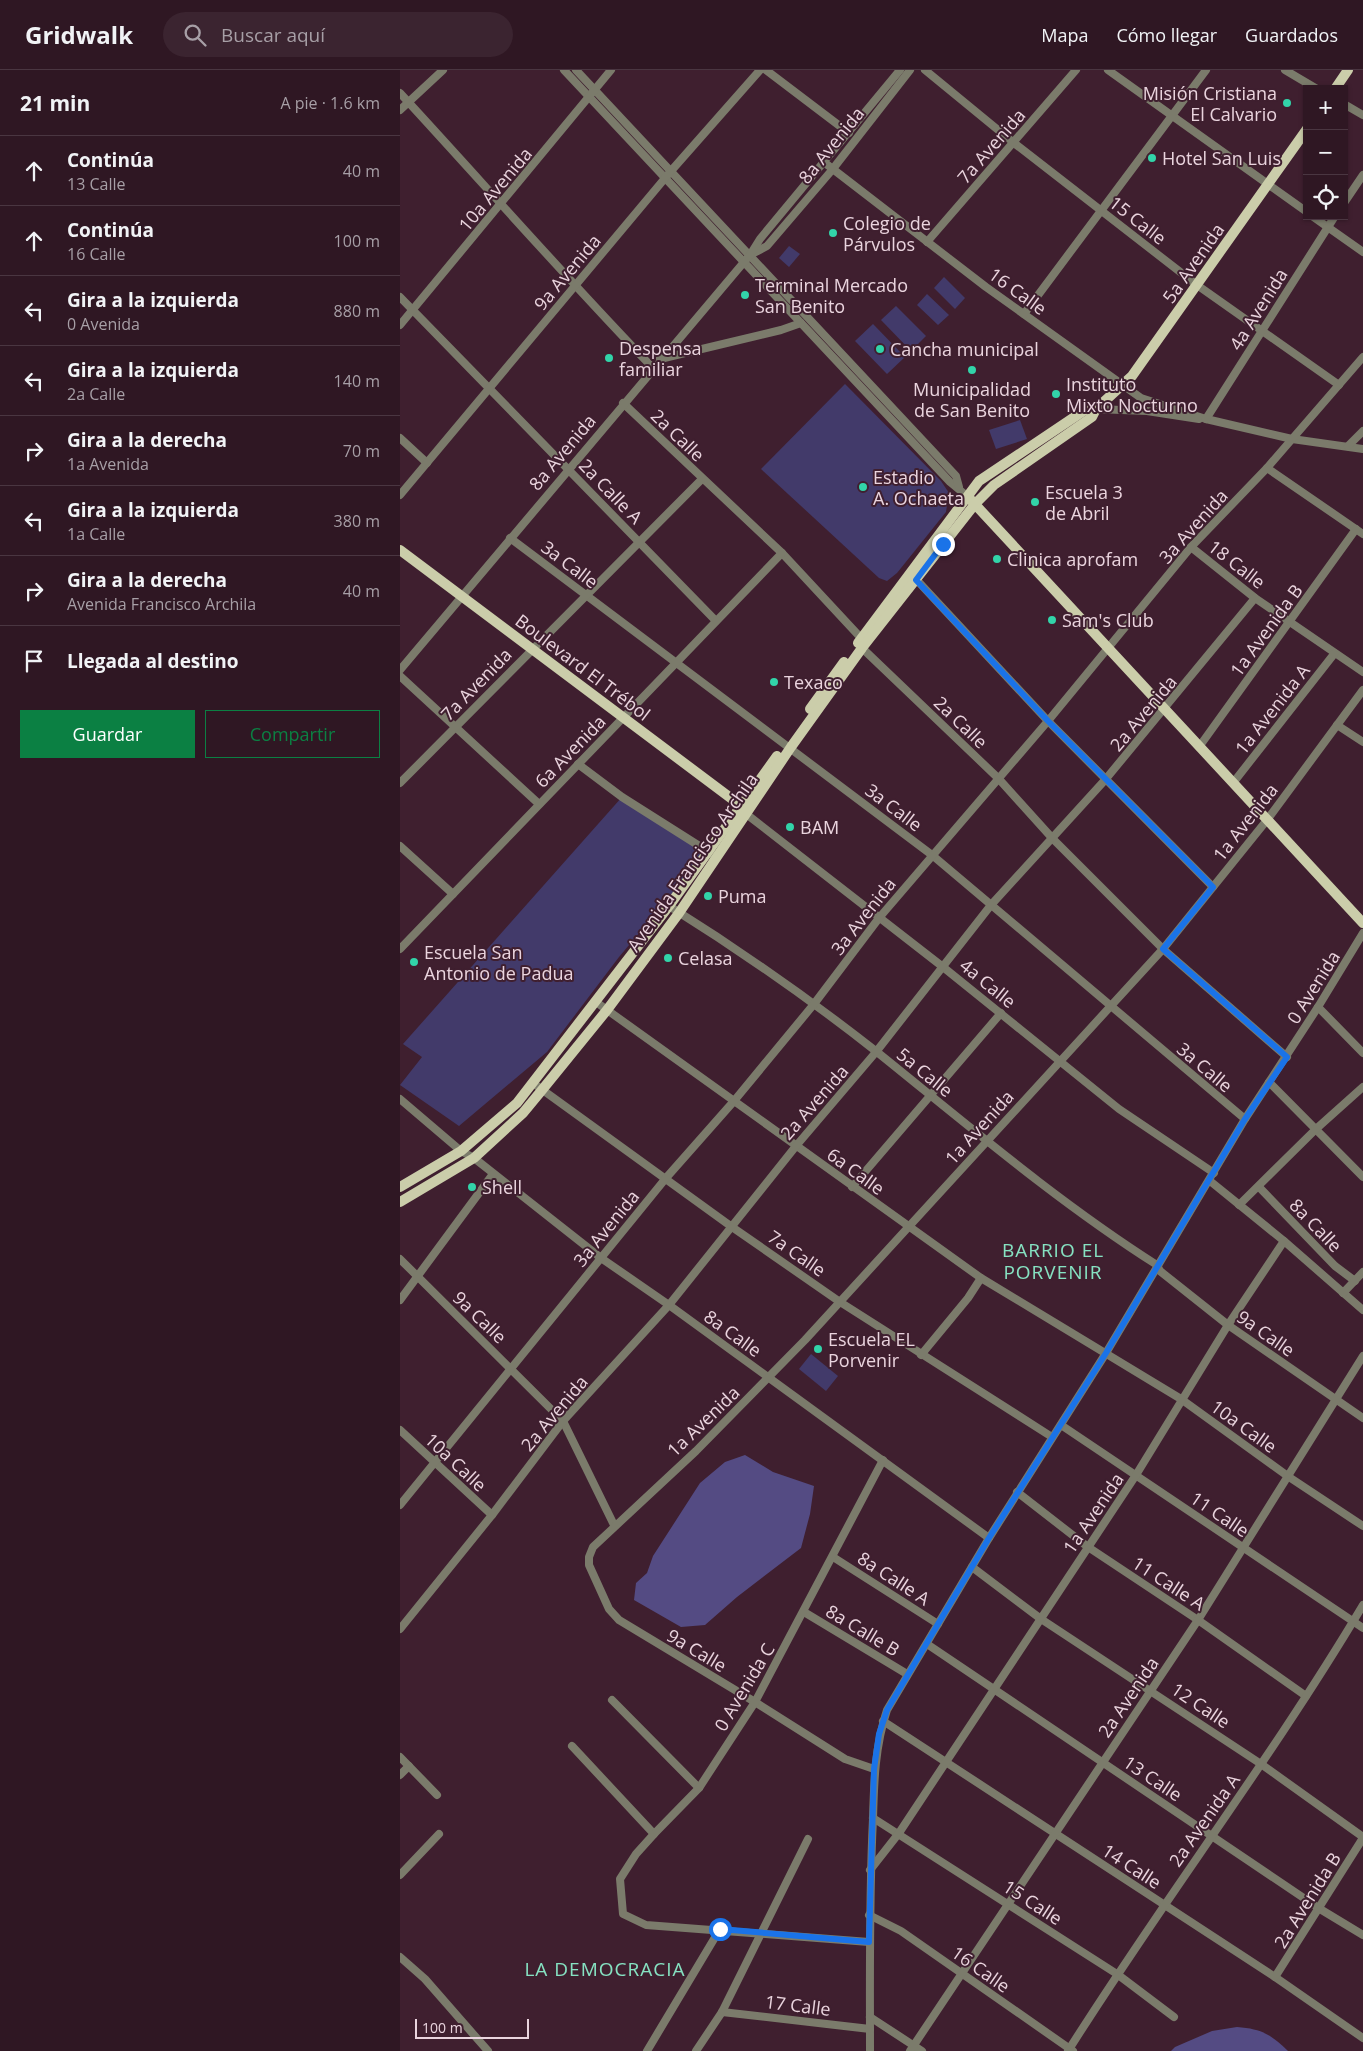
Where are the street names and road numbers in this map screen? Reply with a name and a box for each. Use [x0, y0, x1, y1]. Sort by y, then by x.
street label: 8a Avenida [793, 102, 869, 188]
street label: 7a Avenida [952, 103, 1030, 189]
street label: 10a Avenida [453, 142, 537, 236]
street label: 15 Calle [1105, 190, 1171, 250]
street label: 5a Avenida [1157, 218, 1229, 308]
street label: 9a Avenida [528, 229, 606, 315]
street label: 16 Calle [984, 262, 1052, 320]
street label: 4a Avenida [1223, 264, 1293, 354]
street label: 2a Calle [646, 404, 710, 466]
street label: 8a Avenida [523, 409, 601, 495]
street label: 2a Calle A [574, 453, 648, 529]
street label: 3a Avenida [1153, 484, 1233, 568]
street label: 18 Calle [1204, 534, 1270, 594]
street label: 3a Calle [537, 535, 603, 593]
street label: 1a Avenida B [1224, 579, 1308, 681]
street label: Boulevard El Trébol [511, 608, 655, 726]
street label: 7a Avenida [435, 643, 517, 725]
street label: 1a Avenida A [1229, 659, 1315, 759]
street label: 2a Avenida [1104, 670, 1182, 756]
street label: 2a Calle [929, 691, 993, 753]
street label: 6a Avenida [529, 710, 611, 792]
street label: Avenida Francisco Archila [621, 768, 763, 956]
street label: 3a Calle [861, 778, 927, 836]
street label: 1a Avenida [1207, 778, 1283, 866]
street label: 3a Avenida [825, 872, 901, 960]
street label: 0 Avenida [1281, 946, 1345, 1028]
street label: 4a Calle [955, 953, 1021, 1013]
street label: 3a Calle [1172, 1037, 1238, 1097]
street label: 5a Calle [892, 1042, 958, 1102]
street label: 2a Avenida [775, 1059, 853, 1145]
street label: 1a Avenida [939, 1085, 1019, 1169]
street label: 6a Calle [822, 1142, 890, 1200]
street label: 3a Avenida [568, 1185, 644, 1271]
street label: 8a Calle [1285, 1193, 1347, 1257]
street label: 7a Calle [763, 1224, 831, 1282]
street label: 9a Calle [448, 1286, 512, 1348]
street label: 8a Calle [699, 1304, 767, 1362]
street label: 9a Calle [1232, 1304, 1300, 1362]
street label: 2a Avenida [515, 1370, 593, 1456]
street label: 1a Avenida [662, 1380, 744, 1462]
street label: 10a Calle [1206, 1394, 1282, 1458]
street label: 10a Calle [420, 1427, 492, 1497]
street label: 1a Avenida [1057, 1468, 1129, 1558]
street label: 11 Calle [1186, 1486, 1254, 1542]
street label: 8a Calle A [853, 1546, 935, 1611]
street label: 11 Calle A [1128, 1551, 1210, 1616]
street label: 8a Calle B [822, 1599, 904, 1661]
street label: 9a Calle [663, 1623, 731, 1677]
street label: 0 Avenida C [708, 1639, 780, 1735]
street label: 2a Avenida [1092, 1652, 1164, 1742]
street label: 12 Calle [1167, 1677, 1235, 1733]
street label: 13 Calle [1119, 1750, 1187, 1806]
street label: 2a Avenida A [1163, 1768, 1245, 1871]
street label: 14 Calle [1098, 1838, 1166, 1894]
street label: 2a Avenida B [1268, 1848, 1346, 1952]
street label: 15 Calle [999, 1874, 1067, 1930]
street label: 16 Calle [947, 1940, 1015, 1998]
street label: 17 Calle [764, 1989, 832, 2021]

